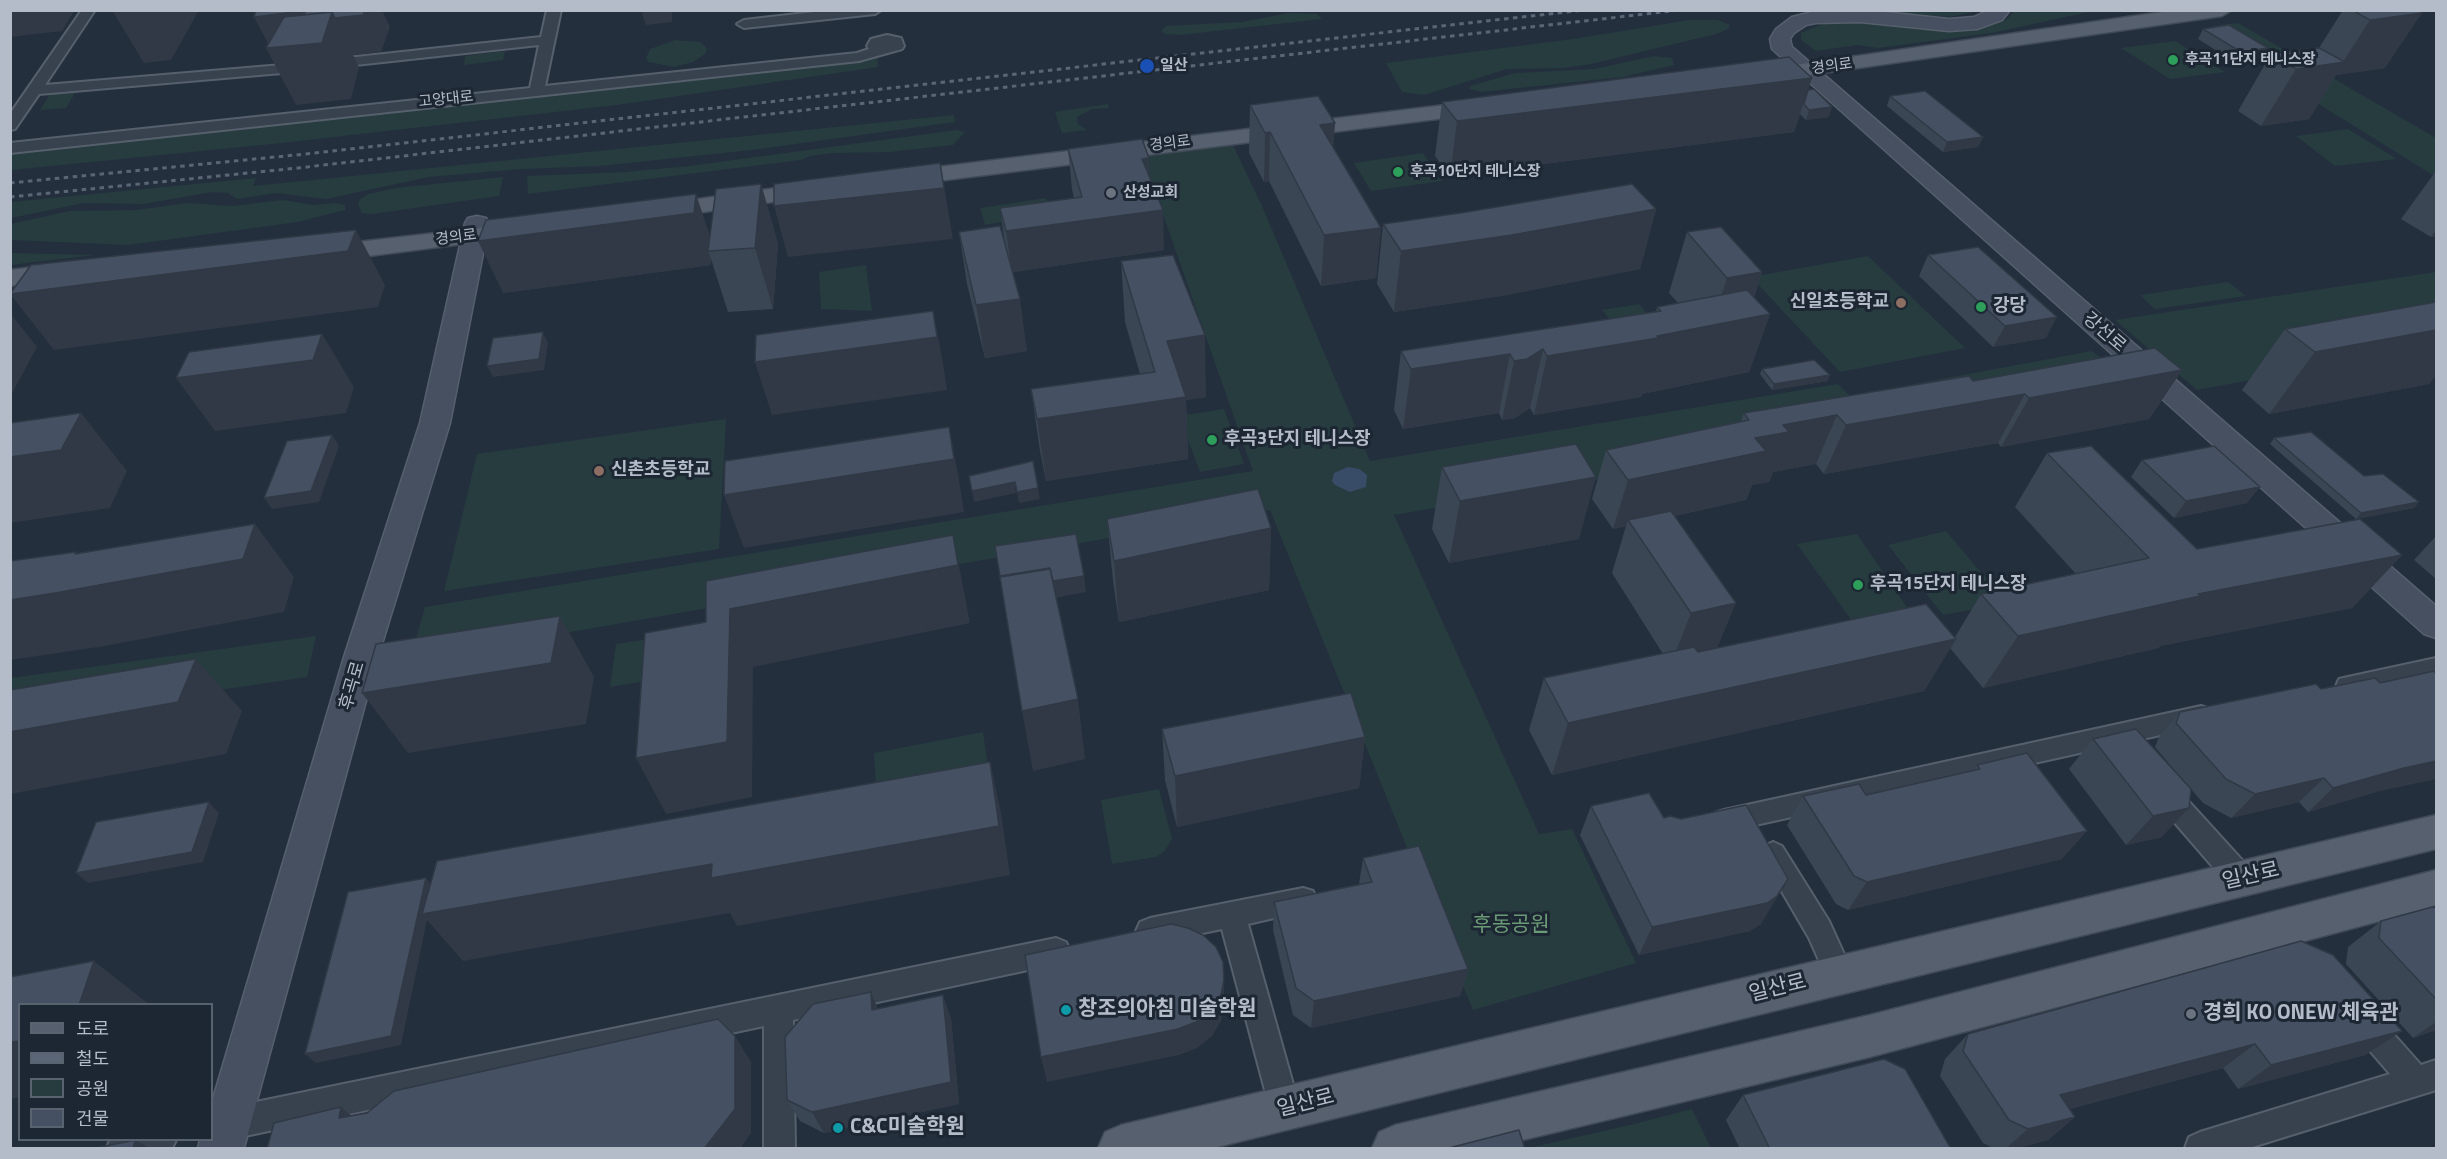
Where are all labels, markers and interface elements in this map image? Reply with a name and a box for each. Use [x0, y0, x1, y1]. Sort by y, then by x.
place label: 후곡11단지 테니스장 [2185, 51, 2315, 69]
marker: 후곡11단지 테니스장 [2166, 53, 2180, 67]
street label: 경의로 [1810, 55, 1854, 79]
marker: 일산 [1138, 57, 1156, 75]
place label: 일산 [1160, 57, 1188, 75]
street label: 고양대로 [418, 88, 474, 112]
street label: 경의로 [1148, 133, 1192, 155]
place label: 후곡10단지 테니스장 [1410, 163, 1540, 181]
marker: 후곡10단지 테니스장 [1391, 165, 1405, 179]
place label: 산성교회 [1123, 184, 1178, 202]
marker: 산성교회 [1104, 186, 1118, 200]
street label: 경의로 [434, 227, 478, 249]
place label: 신일초등학교 [1790, 292, 1889, 314]
marker: 신일초등학교 [1894, 296, 1908, 310]
place label: 강당 [1993, 296, 2026, 318]
marker: 강당 [1974, 300, 1988, 314]
street label: 강선로 [2078, 309, 2130, 357]
place label: 후곡3단지 테니스장 [1224, 429, 1371, 451]
marker: 후곡3단지 테니스장 [1205, 433, 1219, 447]
place label: 신촌초등학교 [611, 460, 710, 482]
marker: 신촌초등학교 [592, 464, 606, 478]
place label: 후곡15단지 테니스장 [1870, 574, 2027, 596]
marker: 후곡15단지 테니스장 [1851, 578, 1865, 592]
street label: 후곡로 [336, 659, 370, 713]
street label: 일산로 [2220, 858, 2282, 896]
park label: 후동공원 [1472, 913, 1550, 939]
street label: 일산로 [1747, 970, 1809, 1008]
place label: 창조의아침 미술학원 [1078, 997, 1256, 1023]
place label: 경희 KO ONEW 체육관 [2203, 1001, 2399, 1027]
legend [18, 1003, 213, 1141]
marker: 창조의아침 미술학원 [1059, 1003, 1073, 1017]
marker: 경희 KO ONEW 체육관 [2184, 1007, 2198, 1021]
text: 도로 [76, 1015, 109, 1042]
text: 철도 [76, 1045, 109, 1072]
text: 공원 [76, 1075, 109, 1102]
street label: 일산로 [1275, 1085, 1337, 1123]
text: 건물 [76, 1105, 109, 1132]
place label: C&C미술학원 [850, 1115, 965, 1141]
marker: C&C미술학원 [831, 1121, 845, 1135]

